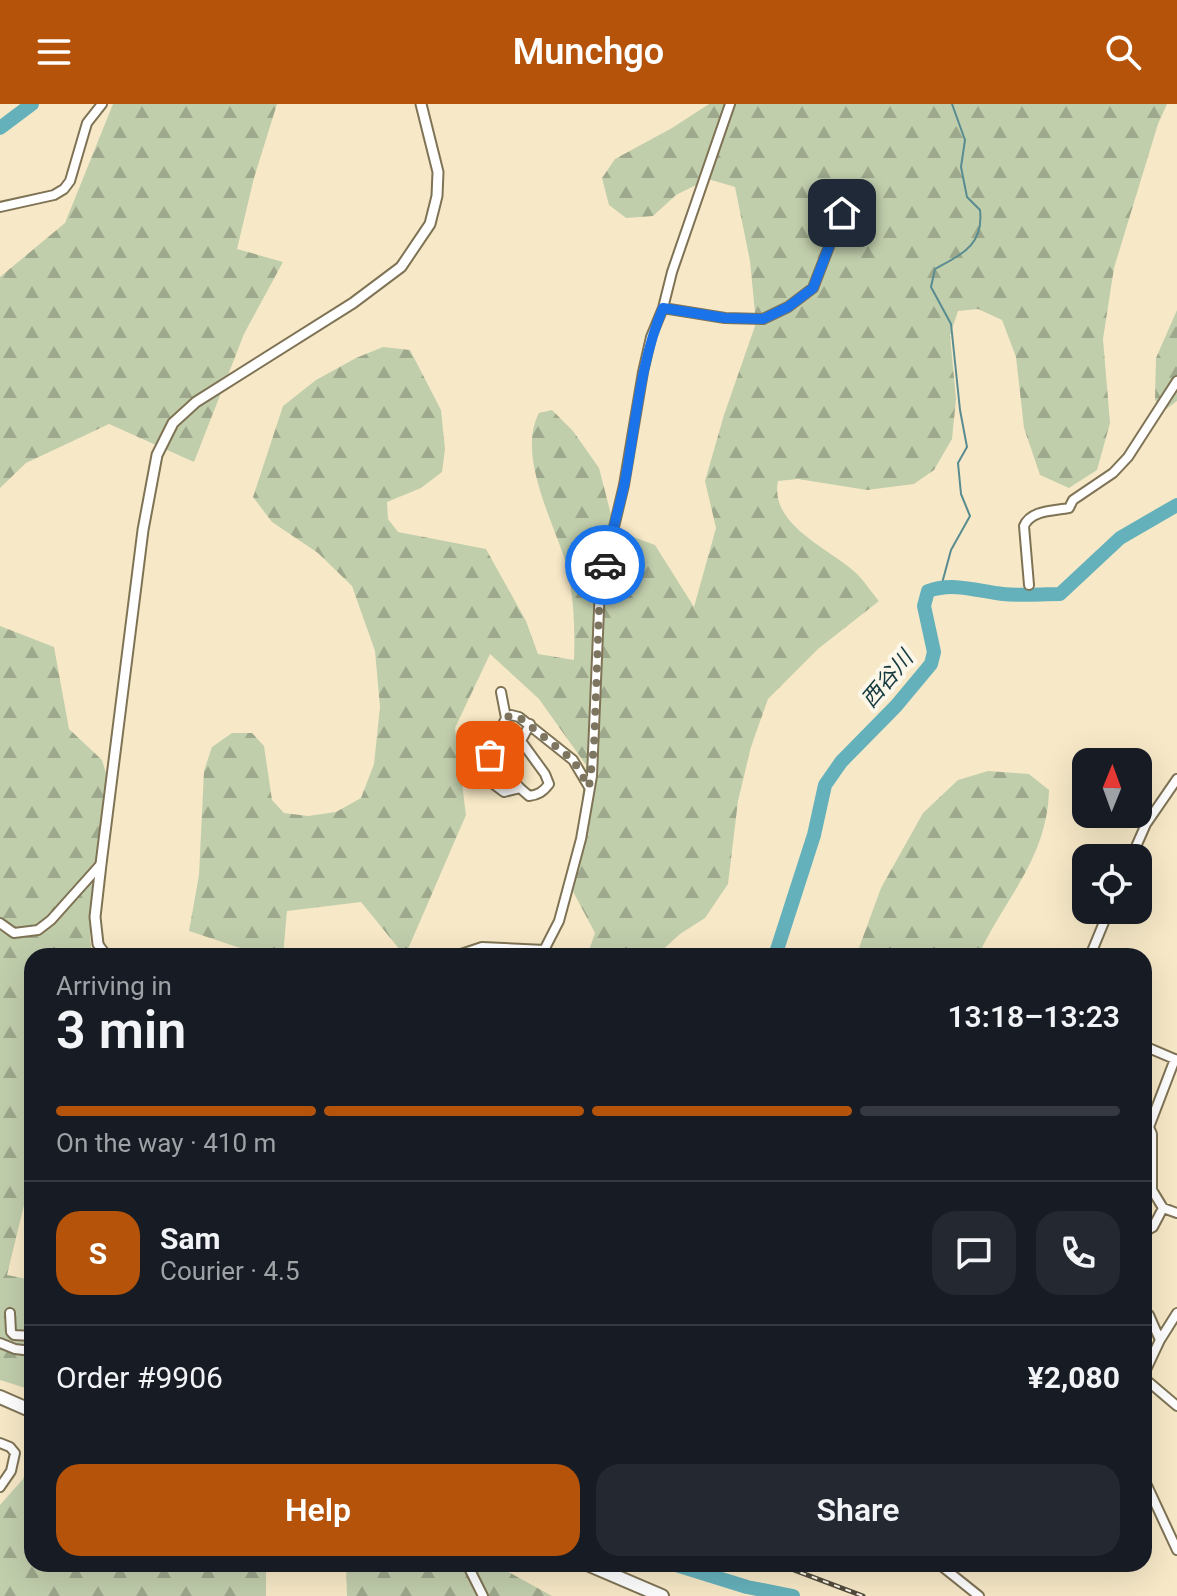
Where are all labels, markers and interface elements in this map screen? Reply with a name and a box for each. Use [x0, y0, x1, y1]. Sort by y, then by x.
icon: menu [32, 30, 76, 74]
icon: search [1101, 30, 1145, 74]
text: Munchgo [513, 31, 664, 73]
pin [808, 179, 876, 247]
icon: home [820, 191, 864, 235]
courier [565, 525, 645, 605]
icon: car [583, 543, 627, 587]
water label: 西谷川 [856, 644, 919, 712]
pin [456, 721, 524, 789]
icon: bag [468, 733, 512, 777]
north arrow [1072, 748, 1152, 828]
map controls [1072, 748, 1152, 924]
button: locate [1072, 844, 1152, 924]
text: Arriving in [56, 971, 172, 1001]
text: 13:18–13:23 [947, 999, 1120, 1034]
text: 3 min [56, 1000, 186, 1061]
text: On the way · 410 m [56, 1128, 276, 1158]
button: chat [932, 1211, 1016, 1295]
button: phone [1036, 1211, 1120, 1295]
text: Sam [160, 1221, 221, 1256]
text: S [89, 1236, 107, 1271]
text: Courier · 4.5 [160, 1256, 300, 1286]
text: Order #9906 [56, 1360, 223, 1395]
text: ¥2,080 [1028, 1360, 1120, 1395]
button: Help [56, 1464, 580, 1556]
button: Share [596, 1464, 1120, 1556]

